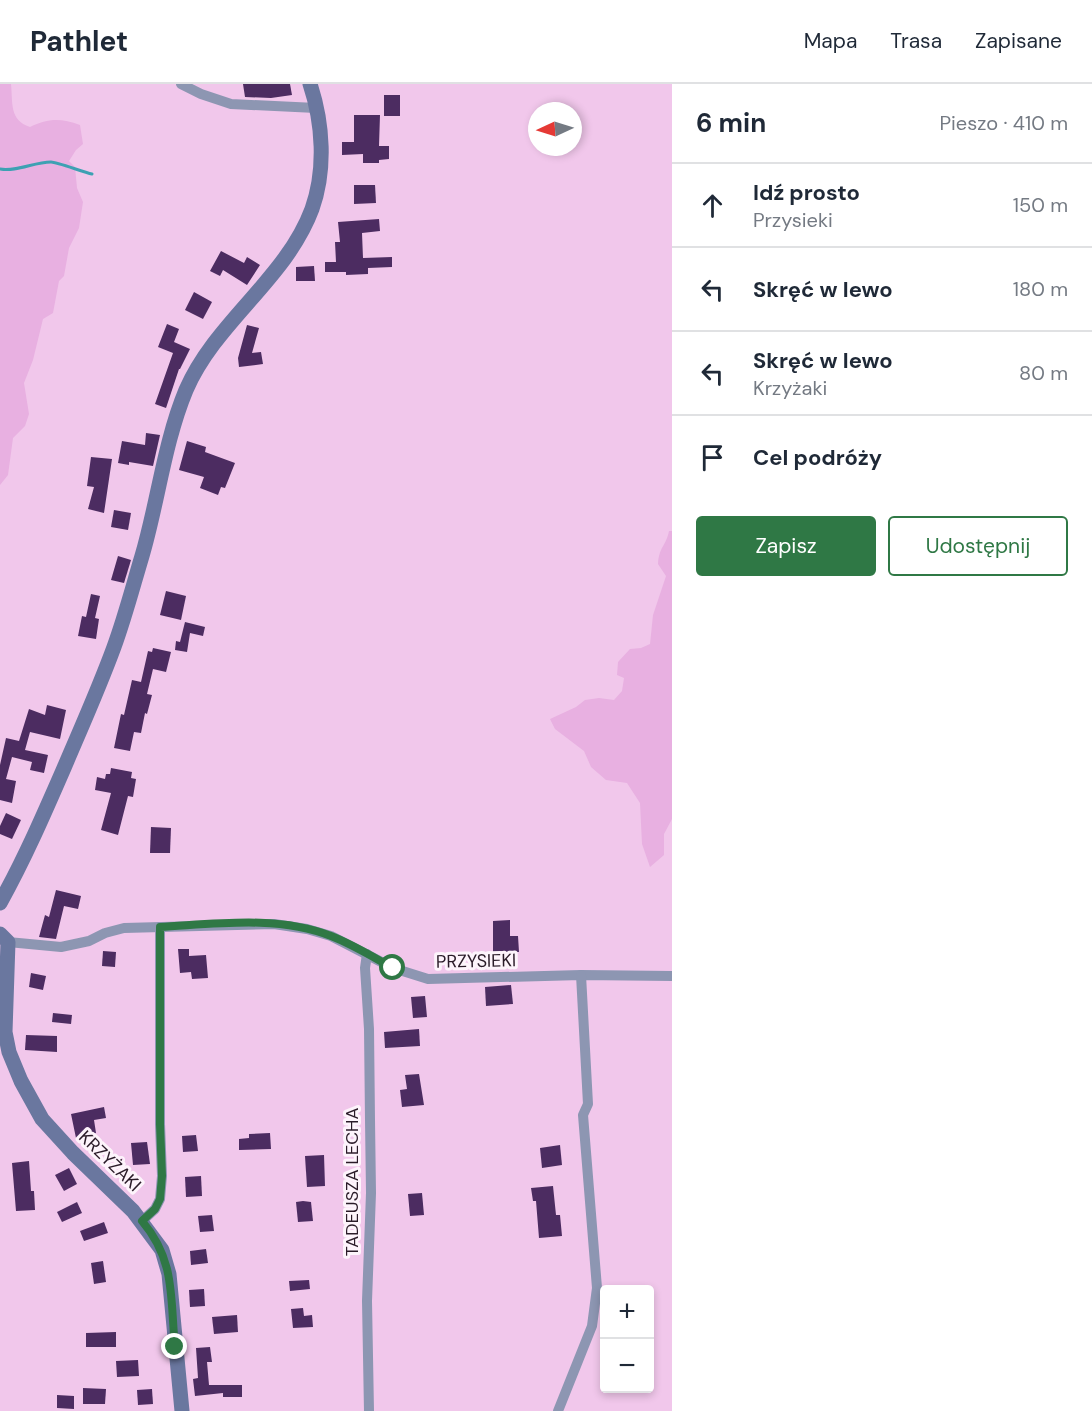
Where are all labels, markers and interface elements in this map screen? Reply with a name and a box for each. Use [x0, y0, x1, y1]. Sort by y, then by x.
text: Pathlet [30, 23, 128, 60]
text: Mapa [804, 27, 857, 55]
text: Trasa [890, 27, 942, 55]
text: Zapisane [975, 27, 1062, 55]
north arrow [528, 102, 582, 156]
text: 6 min [696, 106, 766, 140]
text: Pieszo · 410 m [939, 110, 1068, 136]
text: Idź prosto [753, 178, 860, 207]
icon: ahead [696, 189, 729, 222]
text: 150 m [1013, 192, 1068, 218]
text: Przysieki [753, 207, 833, 233]
icon: left [696, 273, 729, 306]
text: Skręć w lewo [753, 275, 893, 304]
text: 180 m [1013, 276, 1068, 302]
text: Skręć w lewo [753, 346, 893, 375]
icon: left [696, 357, 729, 390]
text: 80 m [1019, 360, 1068, 386]
text: Krzyżaki [753, 375, 827, 401]
icon: arrive [696, 441, 729, 474]
text: Cel podróży [753, 443, 882, 472]
button: Zapisz [696, 516, 876, 576]
button: Udostępnij [888, 516, 1068, 576]
street label: PRZYSIEKI [436, 948, 516, 974]
route start [379, 954, 405, 980]
street label: TADEUSZA LECHA [340, 1108, 364, 1256]
street label: KRZYŻAKI [74, 1125, 146, 1197]
map controls [600, 1285, 654, 1393]
button: + [600, 1285, 654, 1339]
route end [161, 1333, 187, 1359]
button: − [600, 1339, 654, 1393]

